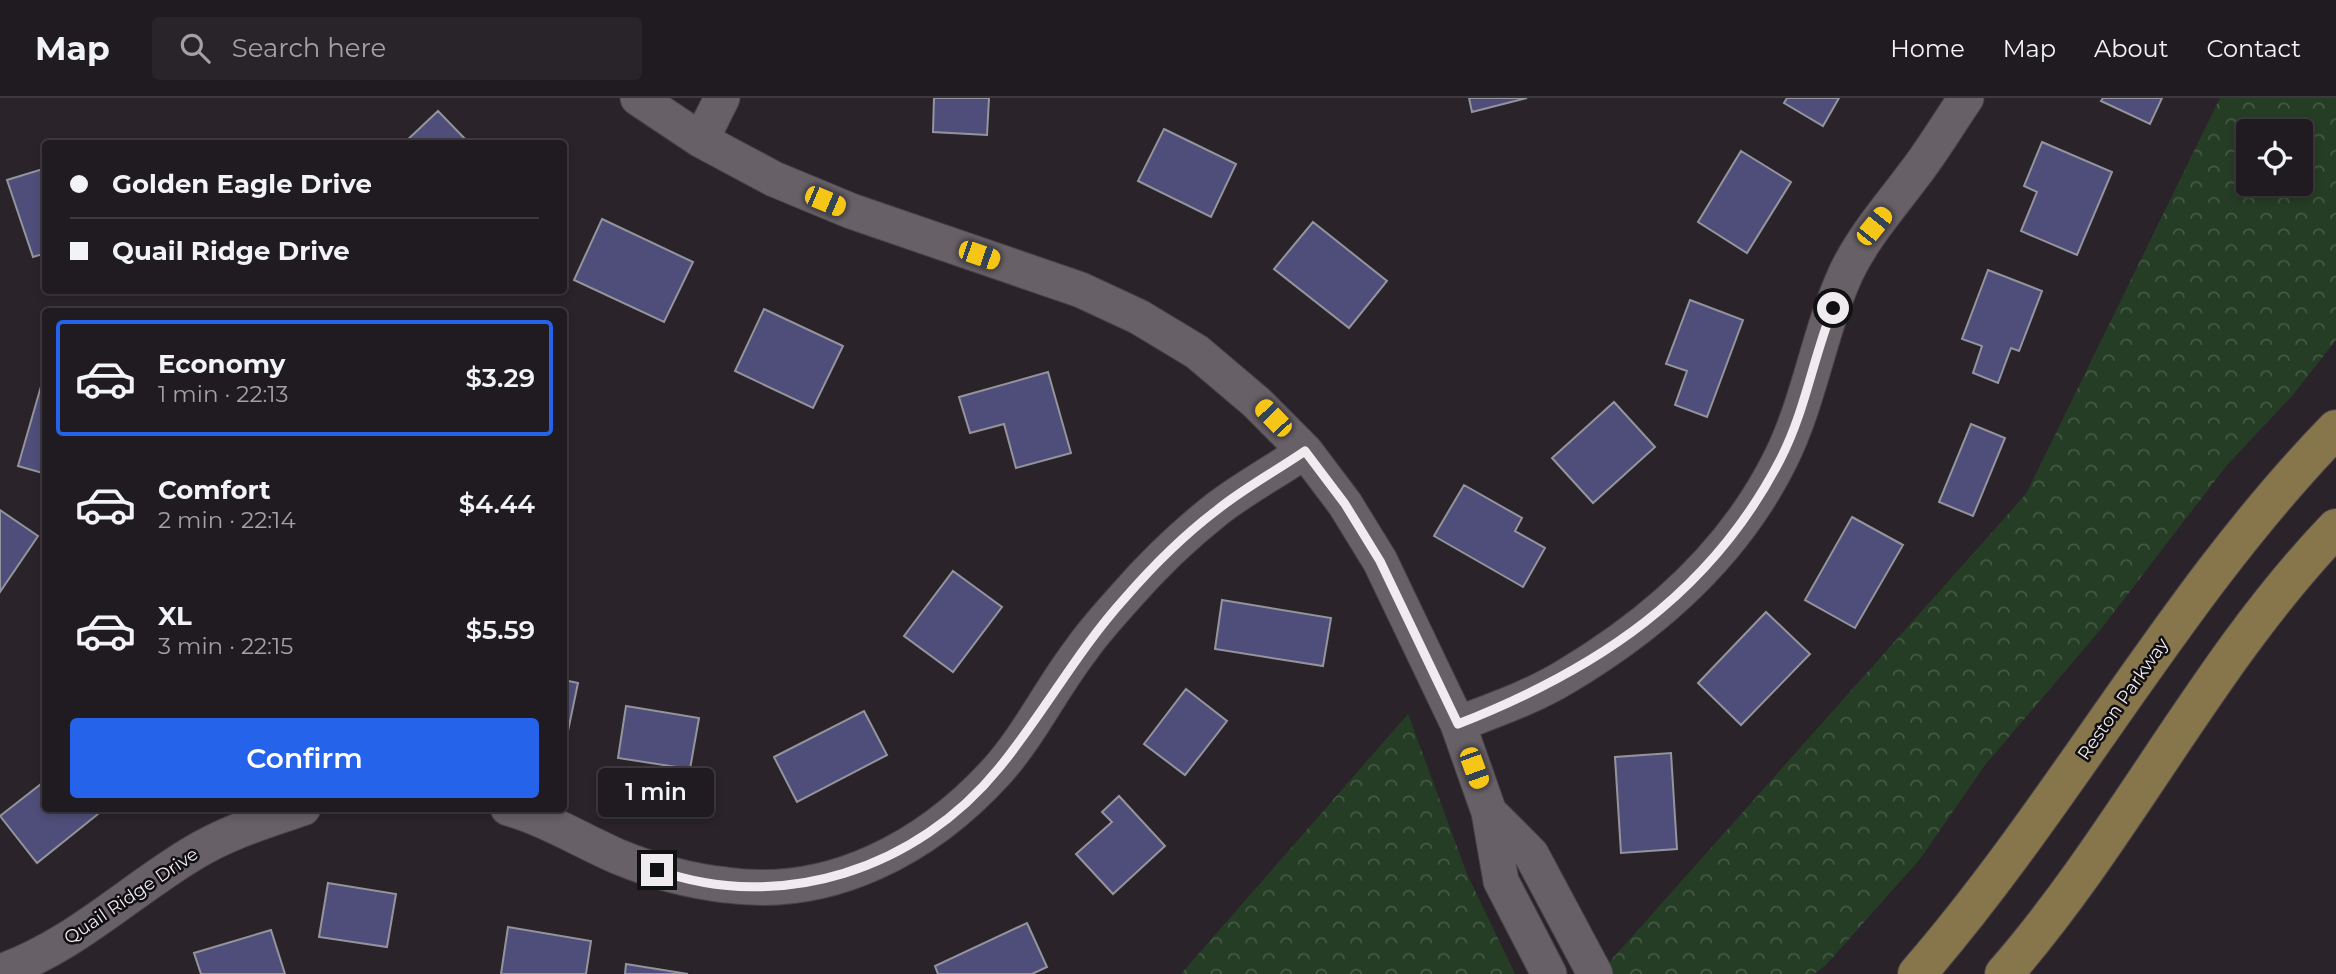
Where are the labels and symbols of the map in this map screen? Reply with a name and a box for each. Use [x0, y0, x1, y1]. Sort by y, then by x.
car [802, 183, 849, 219]
car [1853, 203, 1896, 249]
car [956, 238, 1003, 272]
route start [1817, 292, 1849, 324]
car [1251, 396, 1296, 440]
street label: Reston Parkway [2073, 634, 2173, 764]
car [1457, 745, 1492, 791]
callout: 1 min [599, 768, 715, 818]
street label: Quail Ridge Drive [60, 843, 202, 949]
route end [641, 854, 673, 886]

